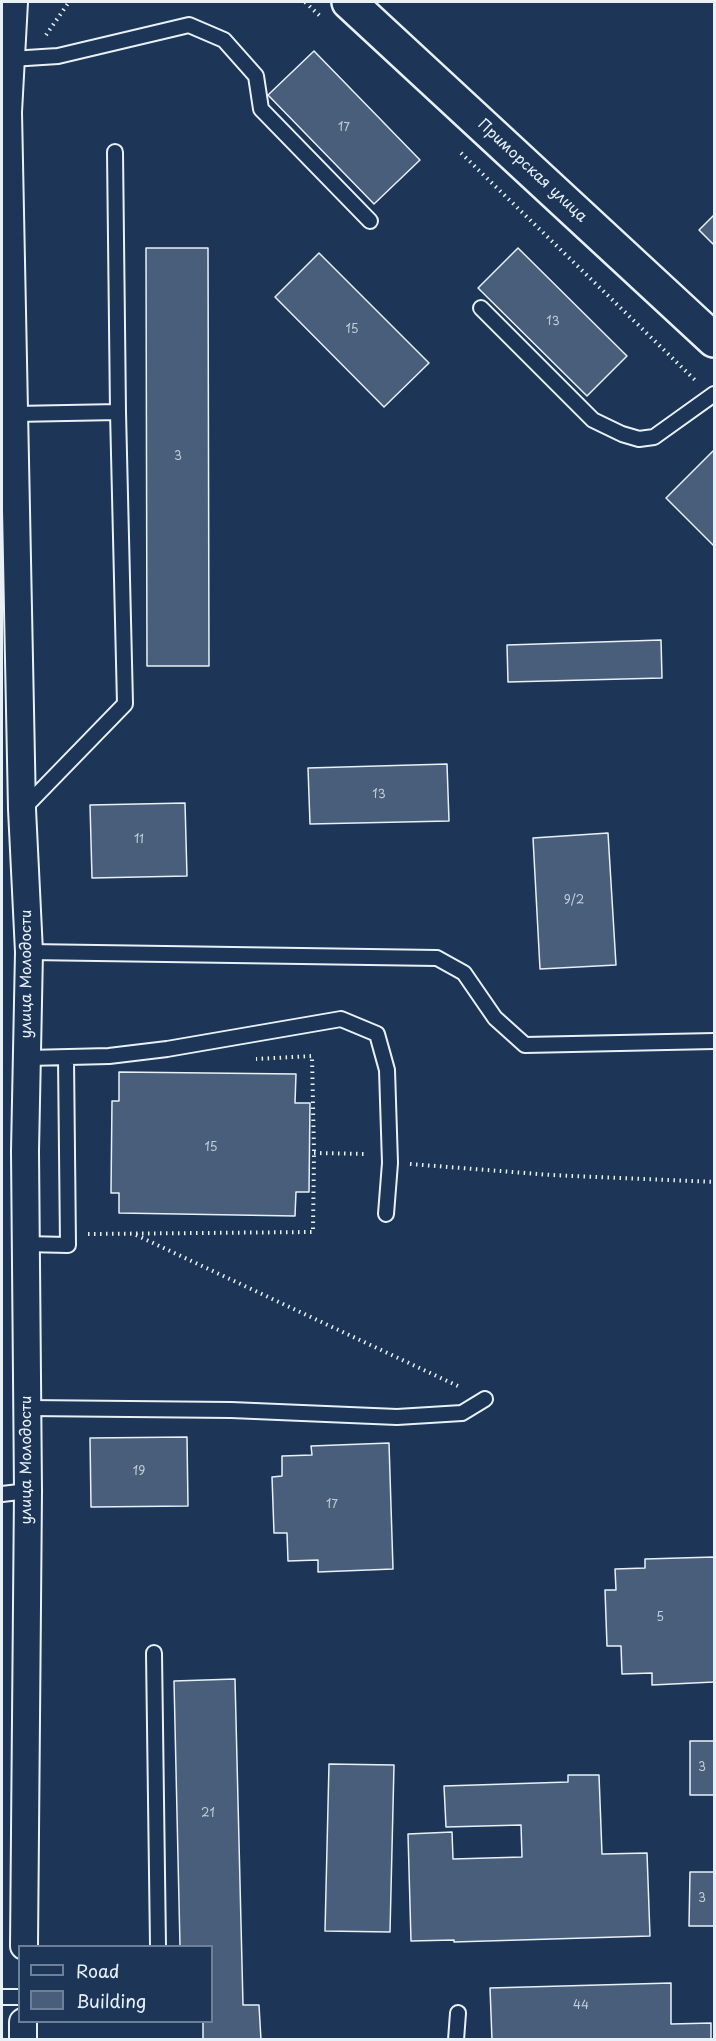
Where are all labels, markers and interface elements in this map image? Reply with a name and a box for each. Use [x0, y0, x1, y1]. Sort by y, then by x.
street label: Приморская улица [474, 116, 590, 226]
house number: 17 [338, 121, 350, 135]
house number: 13 [546, 315, 560, 329]
house number: 15 [345, 323, 359, 337]
house number: 3 [174, 450, 182, 464]
house number: 13 [372, 788, 386, 802]
house number: 11 [134, 833, 144, 847]
house number: 9/2 [564, 894, 584, 908]
street label: улица Молодости [18, 910, 36, 1038]
house number: 15 [204, 1141, 218, 1155]
street label: улица Молодости [18, 1396, 36, 1524]
house number: 19 [133, 1465, 145, 1479]
house number: 17 [326, 1498, 338, 1512]
house number: 5 [656, 1611, 664, 1625]
house number: 3 [698, 1761, 706, 1775]
house number: 21 [201, 1807, 215, 1821]
house number: 3 [698, 1892, 706, 1906]
legend [18, 1945, 213, 2023]
text: Road [76, 1957, 120, 1984]
text: Building [76, 1987, 146, 2014]
house number: 44 [573, 1999, 589, 2013]

